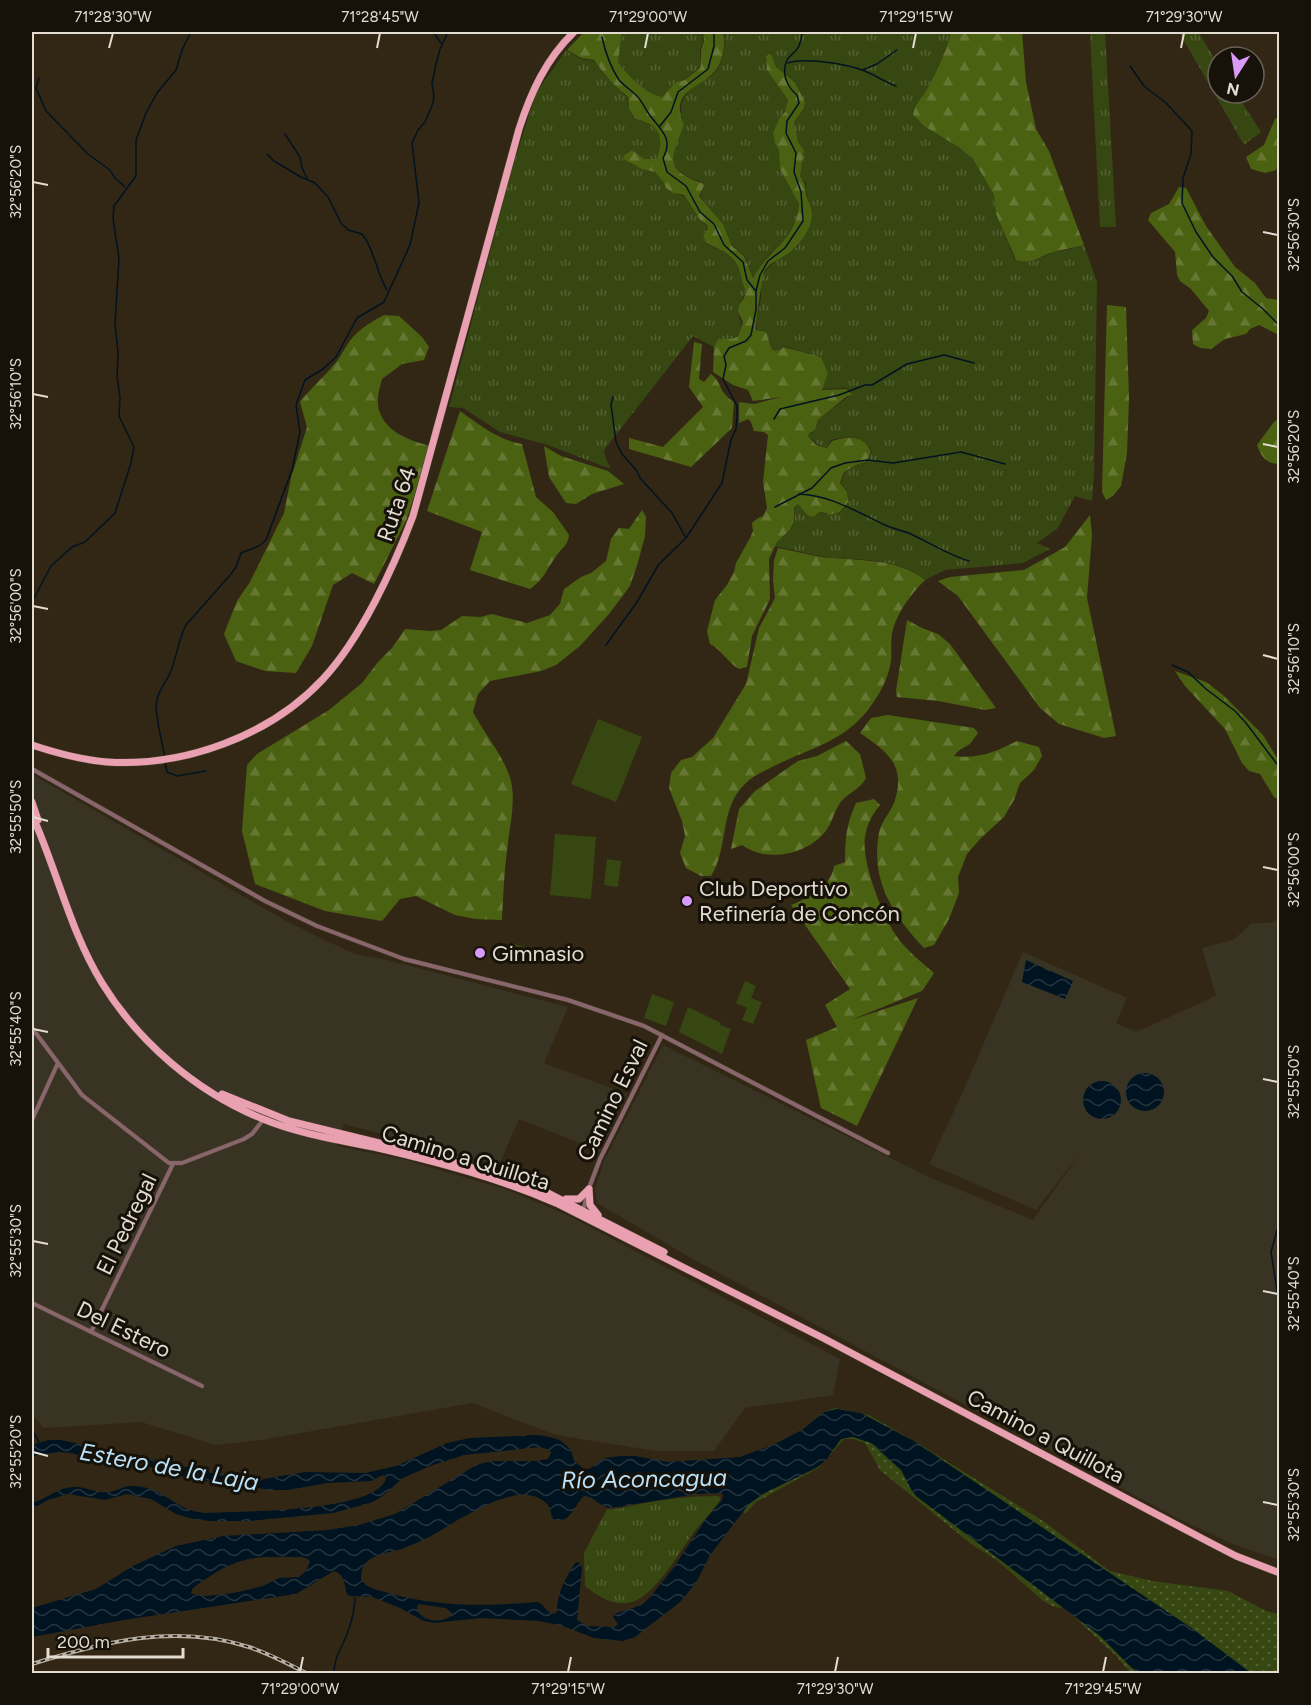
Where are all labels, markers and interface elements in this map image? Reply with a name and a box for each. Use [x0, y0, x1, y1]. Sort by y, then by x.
text: 71°28'30"W [74, 8, 152, 26]
text: 71°28'45"W [341, 8, 419, 26]
text: 71°29'00"W [609, 8, 688, 26]
text: 71°29'15"W [879, 8, 953, 26]
text: 71°29'30"W [1146, 8, 1223, 26]
north arrow [1206, 45, 1266, 105]
text: N [1225, 79, 1241, 100]
text: 32°56'20"S [7, 145, 25, 219]
text: 32°56'30"S [1285, 198, 1303, 272]
text: 32°56'10"S [7, 358, 25, 430]
text: 32°56'20"S [1285, 410, 1303, 484]
street label: Ruta 64 [371, 463, 422, 545]
text: 32°56'00"S [7, 568, 25, 644]
text: 32°56'10"S [1285, 623, 1303, 695]
text: 32°55'50"S [7, 780, 25, 854]
text: 32°56'00"S [1285, 832, 1303, 908]
place label: Club Deportivo Refinería de Concón [699, 875, 900, 927]
marker: Club Deportivo Refinería de Concón [680, 894, 694, 908]
place label: Gimnasio [492, 940, 584, 967]
marker: Gimnasio [473, 946, 487, 960]
text: 32°55'40"S [7, 991, 25, 1067]
street label: Camino Esval [571, 1035, 653, 1165]
text: 32°55'50"S [1285, 1045, 1303, 1119]
street label: Camino a Quillota [378, 1119, 553, 1196]
street label: El Pedregal [90, 1169, 163, 1279]
text: 32°55'30"S [7, 1204, 25, 1278]
text: 32°55'40"S [1285, 1256, 1303, 1332]
street label: Del Estero [72, 1295, 175, 1364]
street label: Camino a Quillota [962, 1384, 1129, 1489]
text: 32°55'20"S [7, 1415, 25, 1489]
water label: Estero de la Laja [77, 1436, 261, 1497]
water label: Río Aconcagua [561, 1463, 727, 1494]
text: 32°55'30"S [1285, 1468, 1303, 1542]
scale bar [48, 1621, 183, 1659]
text: 200 m [57, 1631, 110, 1653]
text: 71°29'00"W [261, 1680, 340, 1698]
text: 71°29'15"W [531, 1680, 605, 1698]
text: 71°29'30"W [797, 1680, 874, 1698]
text: 71°29'45"W [1065, 1680, 1142, 1698]

